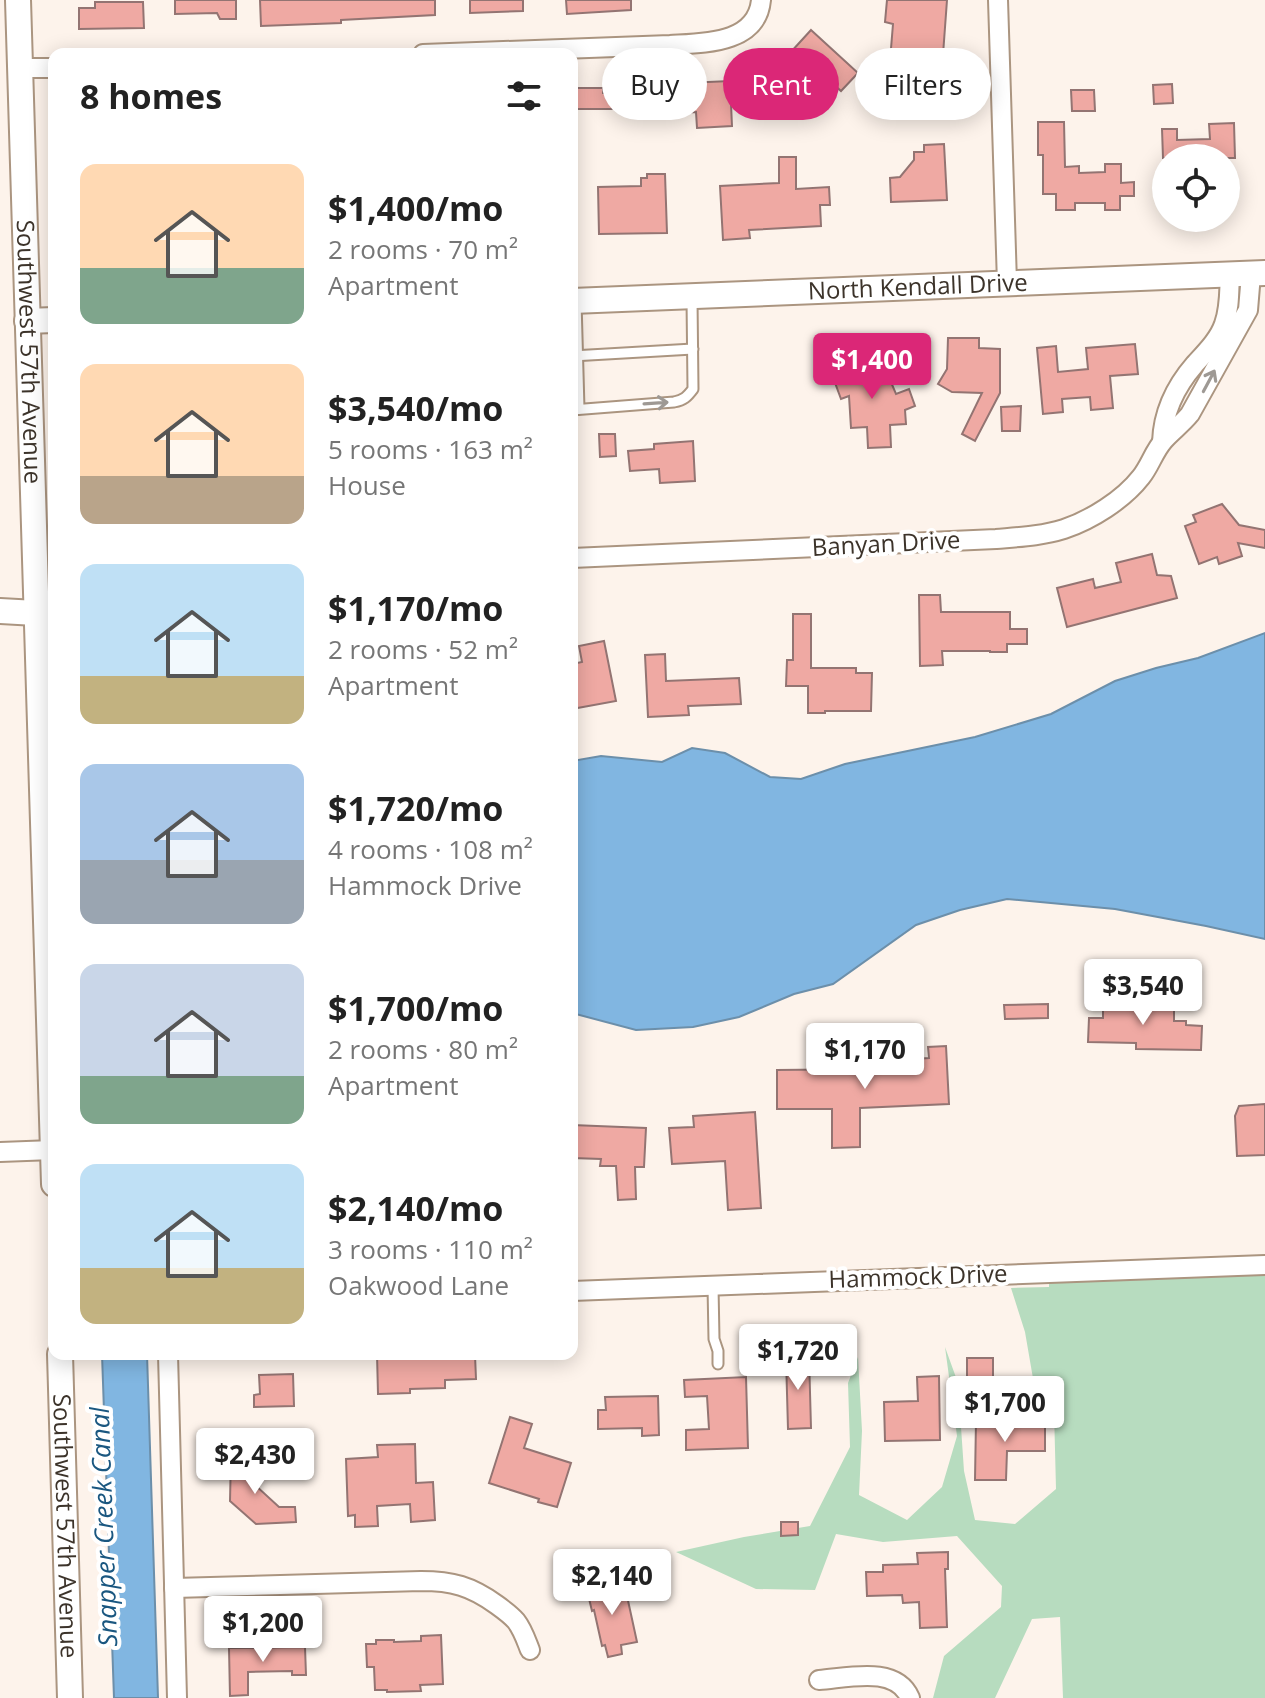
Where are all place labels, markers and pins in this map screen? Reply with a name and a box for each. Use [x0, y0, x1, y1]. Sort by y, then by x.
pin: $1,400 [807, 333, 937, 401]
pin: $3,540 [1078, 959, 1208, 1027]
pin: $1,170 [800, 1023, 930, 1091]
pin: $1,720 [733, 1324, 863, 1392]
pin: $1,700 [940, 1376, 1070, 1444]
pin: $2,430 [190, 1428, 320, 1496]
pin: $2,140 [547, 1549, 677, 1617]
pin: $1,200 [198, 1596, 328, 1664]

